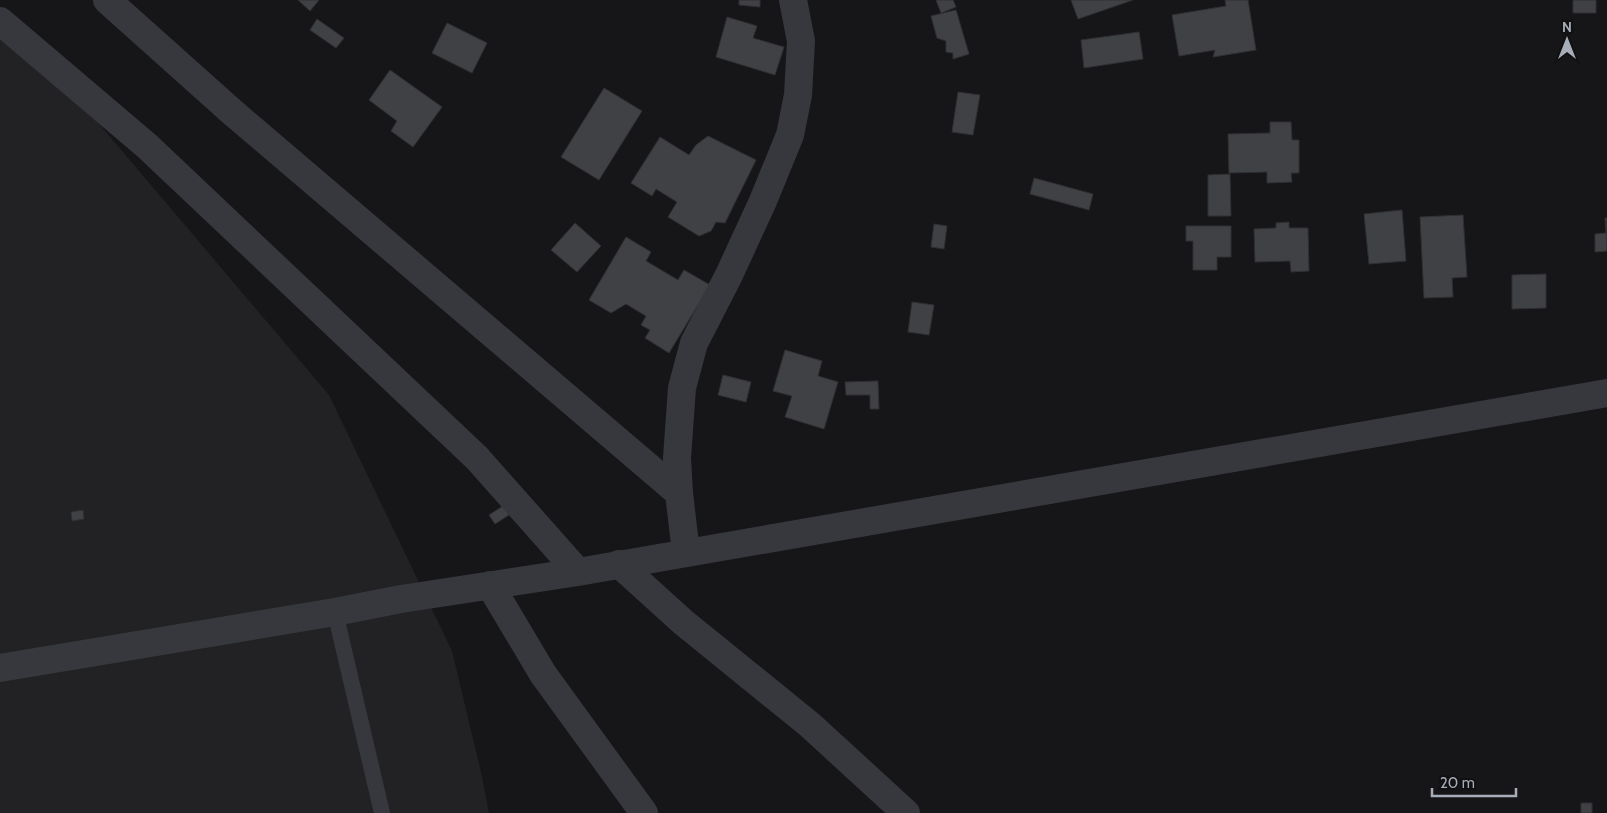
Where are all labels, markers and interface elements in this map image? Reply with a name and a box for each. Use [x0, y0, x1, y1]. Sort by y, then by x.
north arrow [1542, 15, 1592, 65]
text: N [1562, 18, 1572, 36]
scale bar [1432, 766, 1516, 798]
text: 20 m [1440, 774, 1475, 792]

